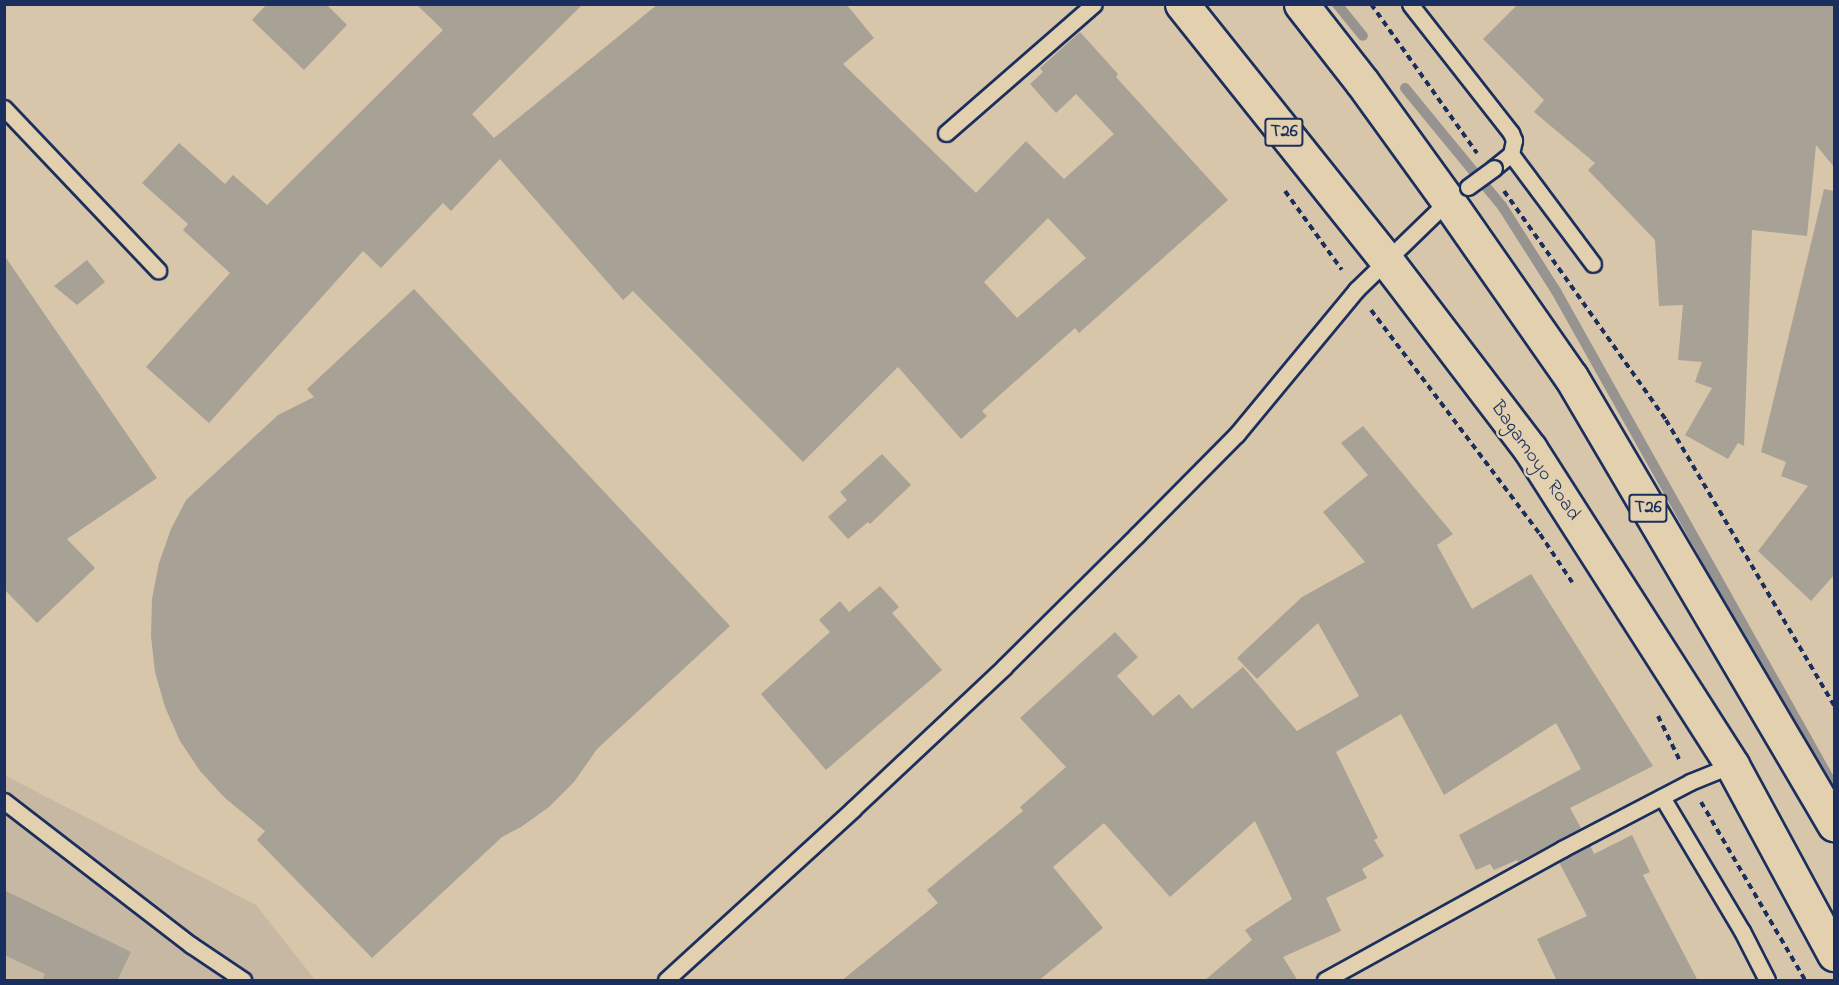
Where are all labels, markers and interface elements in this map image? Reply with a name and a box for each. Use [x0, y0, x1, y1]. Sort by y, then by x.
road number: T26 [1263, 117, 1305, 147]
street label: Bagamoyo Road [1485, 397, 1585, 525]
road number: T26 [1627, 493, 1669, 523]

